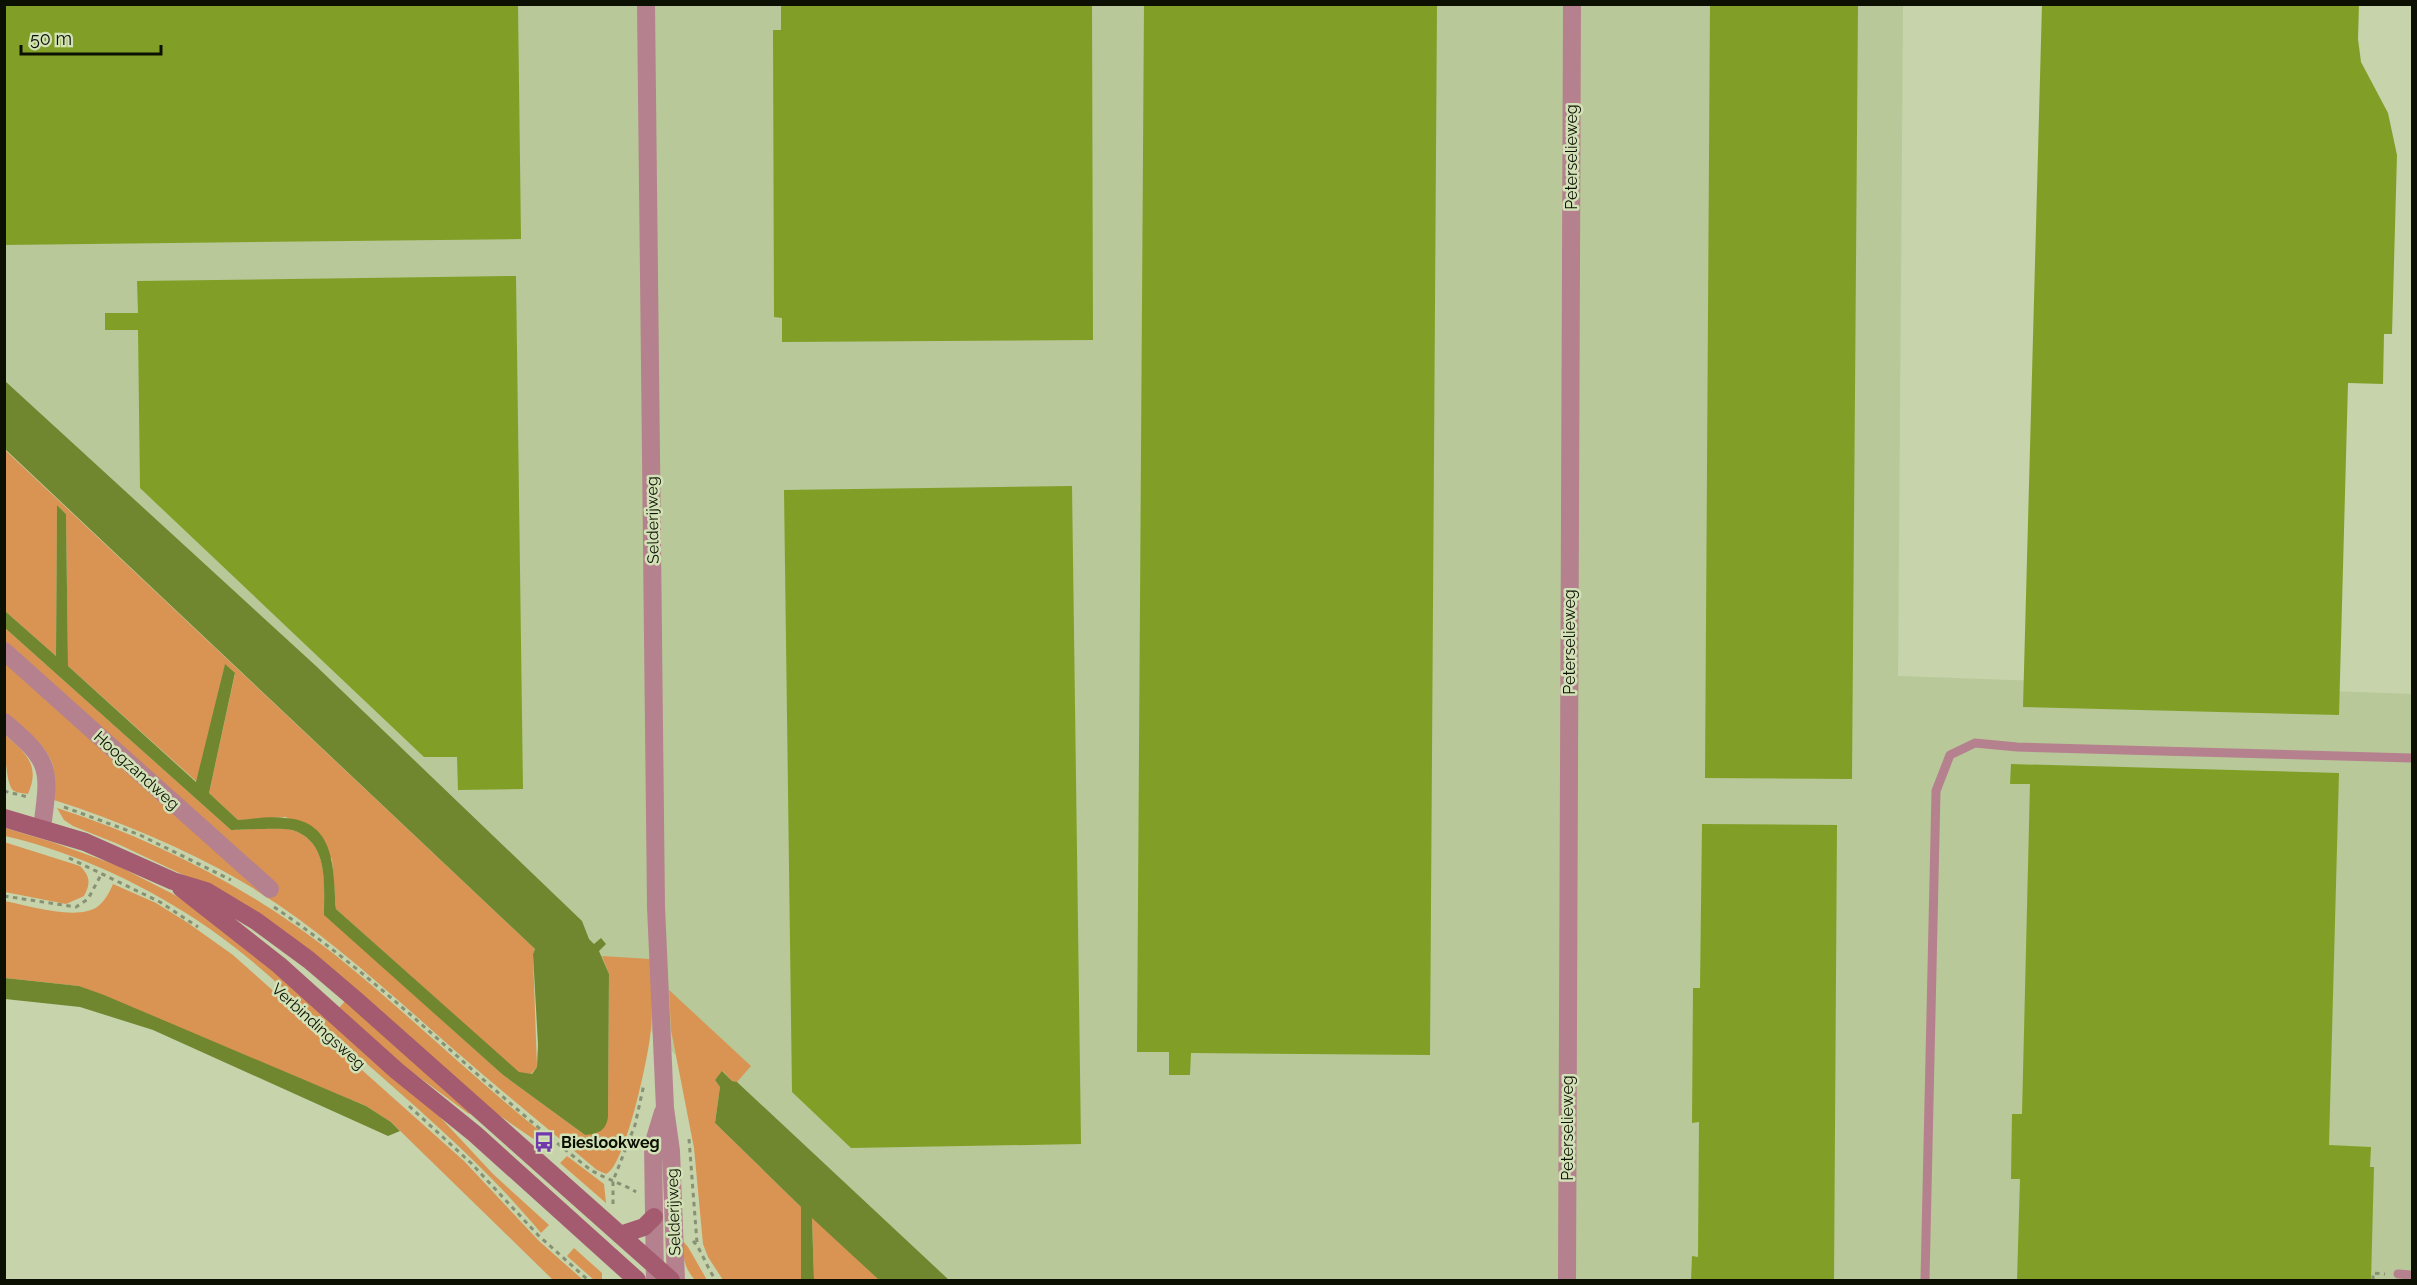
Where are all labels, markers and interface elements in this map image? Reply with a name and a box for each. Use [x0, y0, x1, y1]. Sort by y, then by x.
scale bar [21, 18, 160, 56]
text: 50 m [30, 28, 72, 49]
street label: Peterselieweg [1562, 104, 1581, 210]
street label: Selderijweg [642, 476, 663, 564]
street label: Peterselieweg [1560, 589, 1579, 695]
street label: Hoogzandweg [90, 727, 183, 814]
street label: Verbindingsweg [268, 979, 370, 1073]
street label: Peterselieweg [1558, 1075, 1577, 1181]
bus stop icon: Bieslookweg [532, 1130, 556, 1154]
place label: Bieslookweg [561, 1133, 660, 1152]
street label: Selderijweg [662, 1168, 685, 1256]

